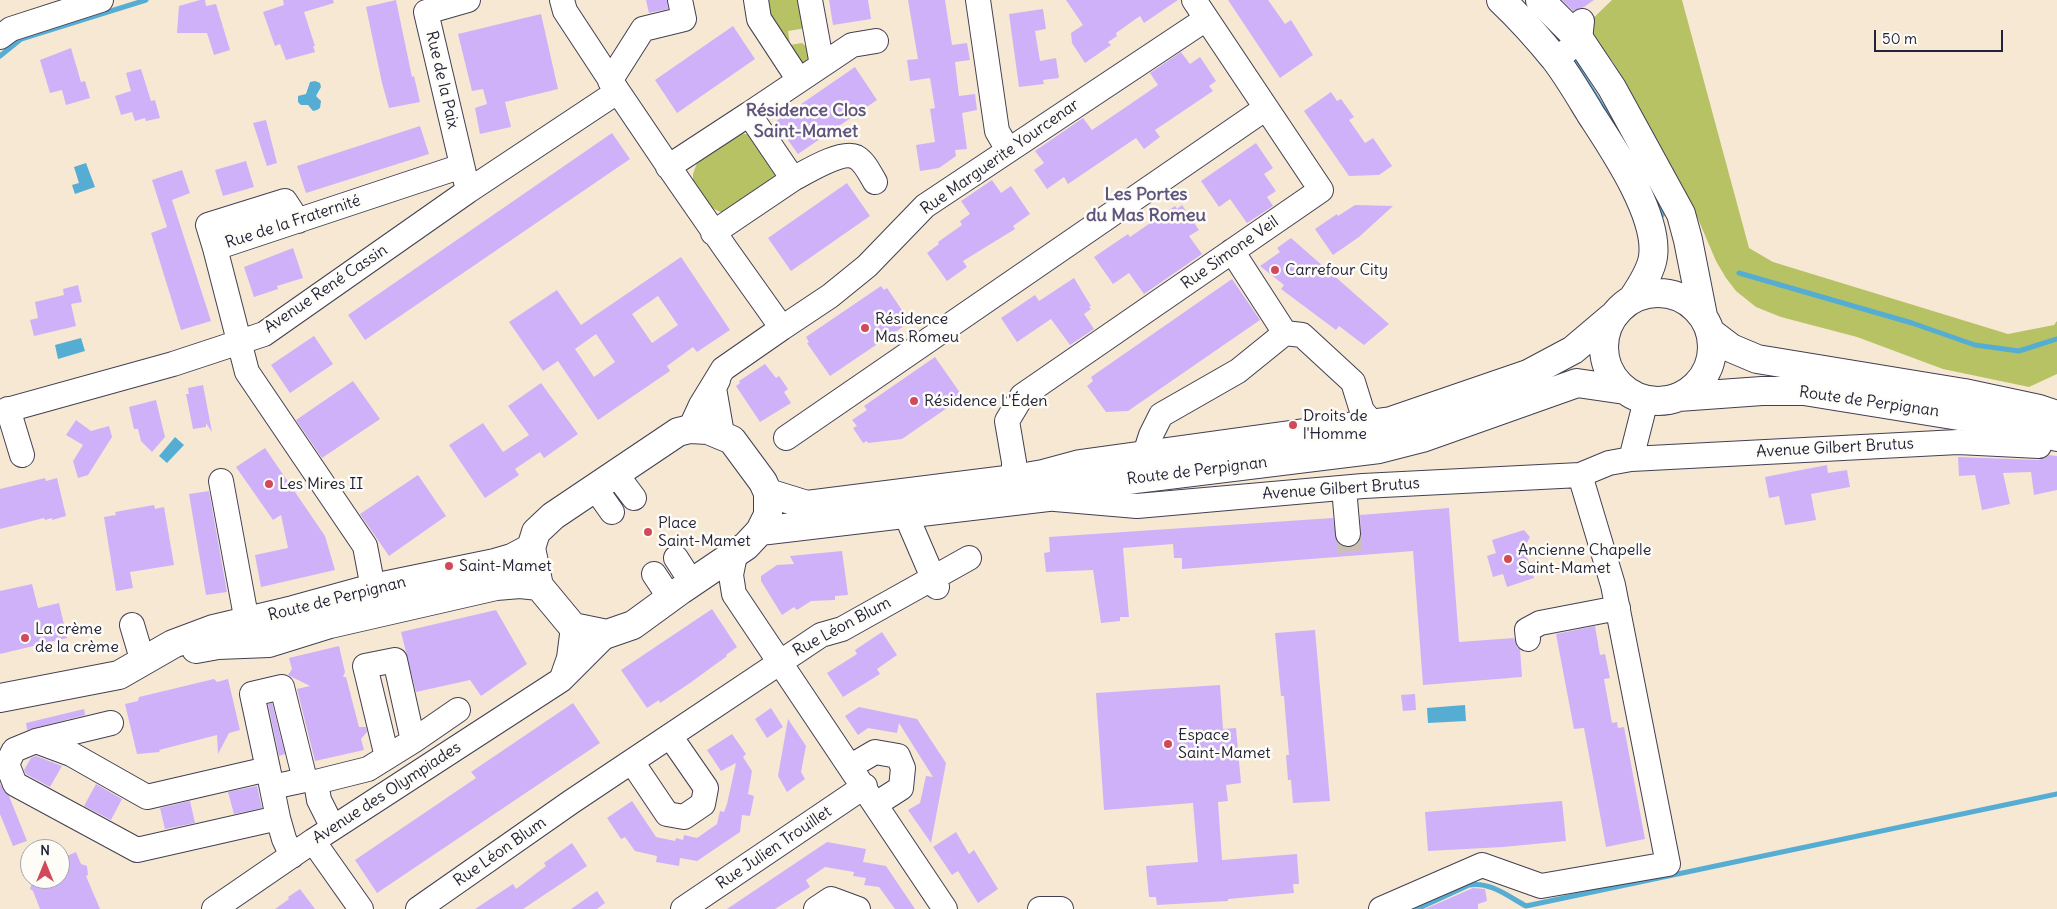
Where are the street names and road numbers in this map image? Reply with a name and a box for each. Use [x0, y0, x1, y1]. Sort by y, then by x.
street label: Rue de la Paix [421, 29, 463, 131]
street label: Rue Marguerite Yourcenar [917, 95, 1083, 219]
street label: Rue de la Fraternité [223, 191, 363, 253]
street label: Rue Simone Veil [1178, 212, 1282, 294]
street label: Avenue René Cassin [261, 241, 391, 337]
street label: Route de Perpignan [1798, 383, 1940, 421]
street label: Avenue Gilbert Brutus [1756, 434, 1914, 462]
street label: Route de Perpignan [1126, 453, 1268, 489]
street label: Avenue Gilbert Brutus [1262, 474, 1420, 504]
street label: Route de Perpignan [266, 573, 408, 625]
street label: Rue Léon Blum [790, 593, 894, 661]
street label: Avenue des Olympiades [309, 738, 465, 848]
street label: Rue Julien Trouillet [713, 802, 835, 894]
street label: Rue Léon Blum [450, 813, 550, 891]

